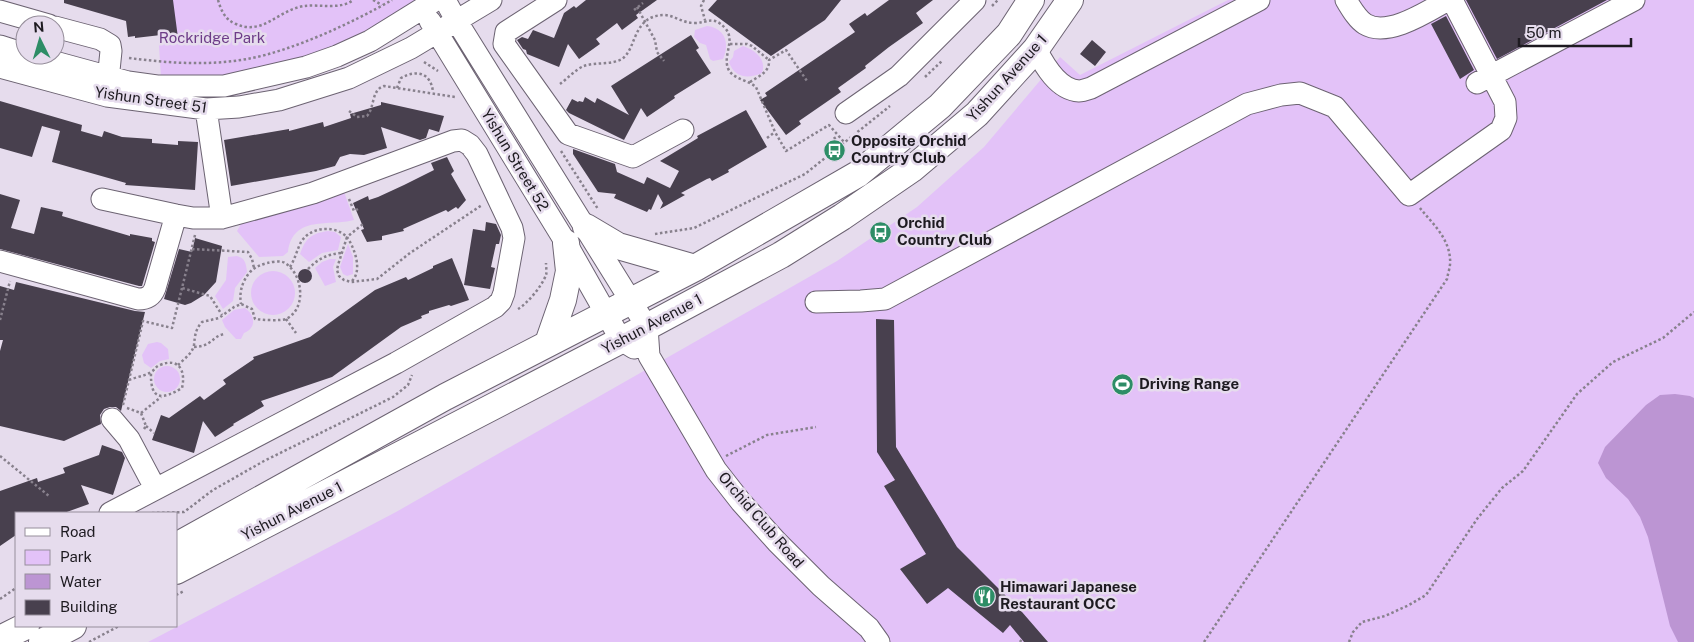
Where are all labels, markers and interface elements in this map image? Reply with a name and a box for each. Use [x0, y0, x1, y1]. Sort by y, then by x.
north arrow [15, 15, 65, 65]
scale bar [1519, 15, 1632, 47]
text: N [33, 19, 45, 35]
text: 50 m [1526, 24, 1561, 41]
park label: Rockridge Park [159, 29, 265, 46]
street label: Yishun Avenue 1 [963, 31, 1050, 125]
street label: Yishun Street 51 [94, 83, 208, 116]
street label: Yishun Street 52 [478, 106, 553, 214]
place label: Opposite Orchid Country Club [851, 132, 966, 166]
bus stop icon: Opposite Orchid Country Club [823, 138, 847, 162]
place label: Orchid Country Club [897, 214, 992, 248]
bus stop icon: Orchid Country Club [869, 220, 893, 244]
street label: Yishun Avenue 1 [599, 290, 705, 357]
sports icon: Driving Range [1111, 372, 1135, 396]
place label: Driving Range [1139, 375, 1239, 392]
street label: Orchid Club Road [715, 468, 808, 571]
street label: Yishun Avenue 1 [238, 478, 345, 543]
legend [15, 512, 178, 627]
text: Road [60, 523, 96, 540]
text: Park [60, 548, 92, 565]
text: Water [60, 573, 102, 590]
place label: Himawari Japanese Restaurant OCC [1000, 578, 1137, 612]
restaurant icon: Himawari Japanese Restaurant OCC [972, 584, 996, 608]
text: Building [60, 598, 118, 615]

